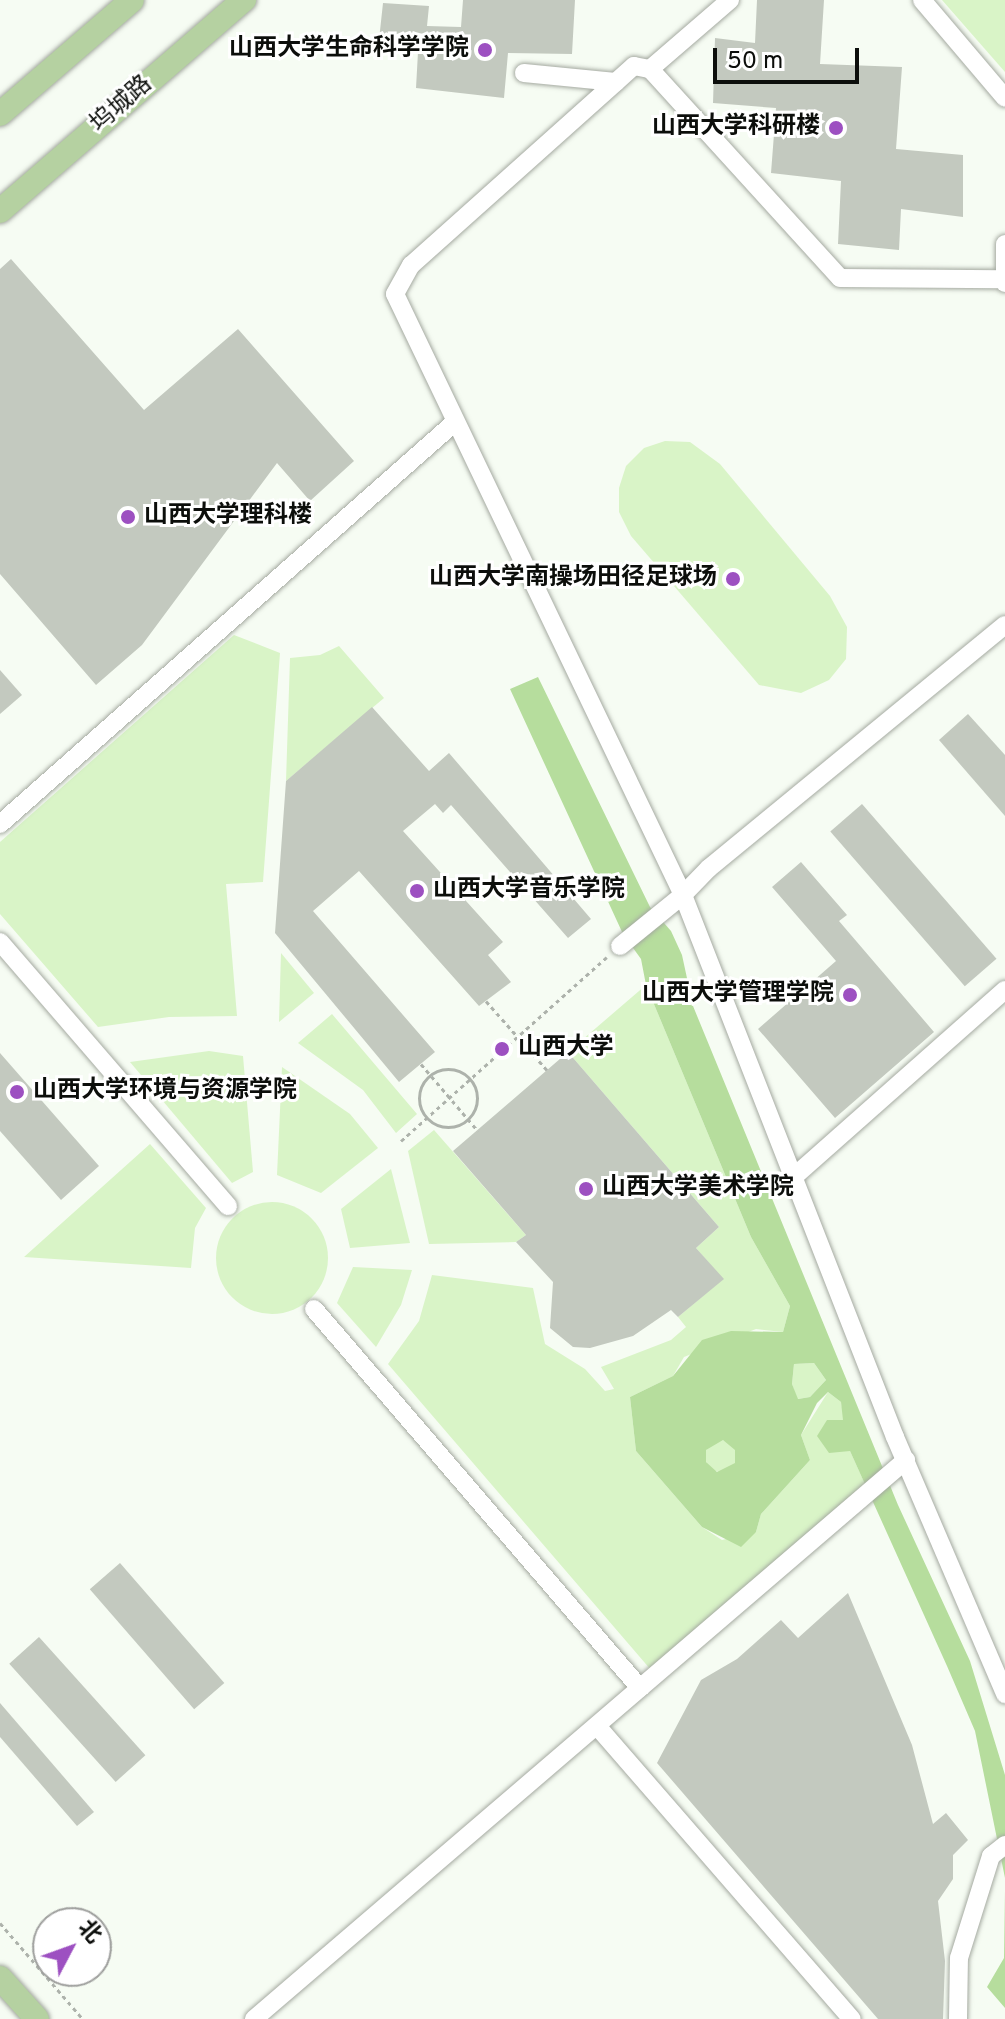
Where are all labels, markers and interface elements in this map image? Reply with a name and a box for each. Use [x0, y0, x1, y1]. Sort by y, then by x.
scale bar [717, 32, 863, 82]
place label: 山西大学生命科学学院 [229, 36, 469, 64]
marker: 山西大学生命科学学院 [476, 41, 494, 59]
text: 50 m [727, 47, 783, 77]
street label: 坞城路 [85, 71, 159, 139]
place label: 山西大学科研楼 [652, 114, 820, 142]
marker: 山西大学科研楼 [827, 119, 845, 137]
place label: 山西大学理科楼 [144, 503, 312, 531]
marker: 山西大学理科楼 [119, 508, 137, 526]
place label: 山西大学南操场田径足球场 [429, 565, 717, 593]
marker: 山西大学南操场田径足球场 [724, 570, 742, 588]
place label: 山西大学音乐学院 [433, 877, 625, 905]
marker: 山西大学音乐学院 [408, 882, 426, 900]
place label: 山西大学管理学院 [642, 981, 834, 1009]
marker: 山西大学管理学院 [841, 986, 859, 1004]
place label: 山西大学 [518, 1035, 614, 1063]
marker: 山西大学 [493, 1040, 511, 1058]
place label: 山西大学环境与资源学院 [33, 1078, 297, 1106]
marker: 山西大学环境与资源学院 [8, 1083, 26, 1101]
place label: 山西大学美术学院 [602, 1175, 794, 1203]
marker: 山西大学美术学院 [577, 1180, 595, 1198]
north arrow [32, 1907, 112, 1987]
text: 北 [72, 1915, 106, 1949]

